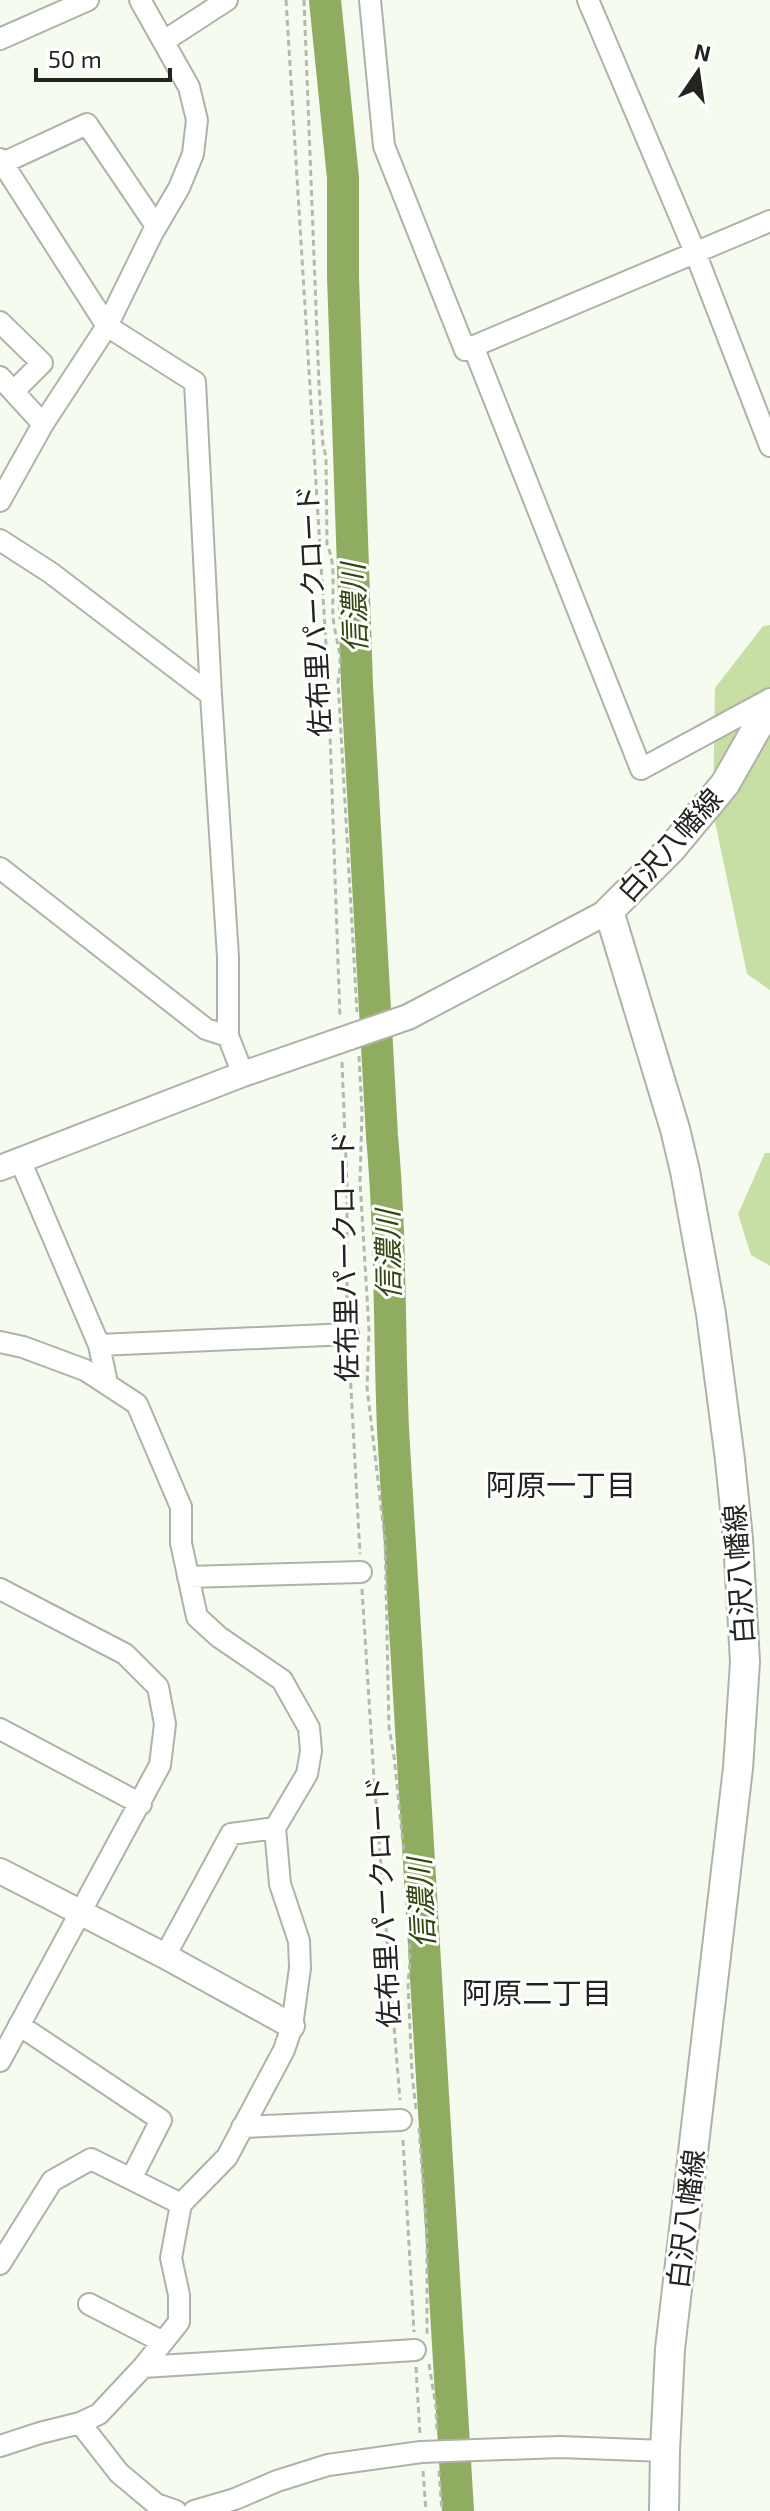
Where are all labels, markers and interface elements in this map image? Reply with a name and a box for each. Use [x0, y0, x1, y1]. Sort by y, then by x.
scale bar [36, 32, 170, 82]
north arrow [658, 32, 738, 112]
text: N [692, 37, 713, 66]
text: 50 m [48, 44, 102, 73]
street label: 佐布里パークロード [289, 484, 337, 738]
water label: 信濃川 [333, 559, 373, 654]
street label: 白沢八幡線 [610, 781, 729, 908]
street label: 佐布里パークロード [325, 1130, 363, 1382]
water label: 信濃川 [368, 1207, 406, 1300]
district label: 阿原一丁目 [486, 1466, 636, 1502]
street label: 白沢八幡線 [716, 1503, 760, 1645]
street label: 佐布里パークロード [358, 1775, 406, 2029]
water label: 信濃川 [400, 1854, 440, 1949]
district label: 阿原二丁目 [462, 1974, 612, 2010]
street label: 白沢八幡線 [660, 2147, 710, 2290]

